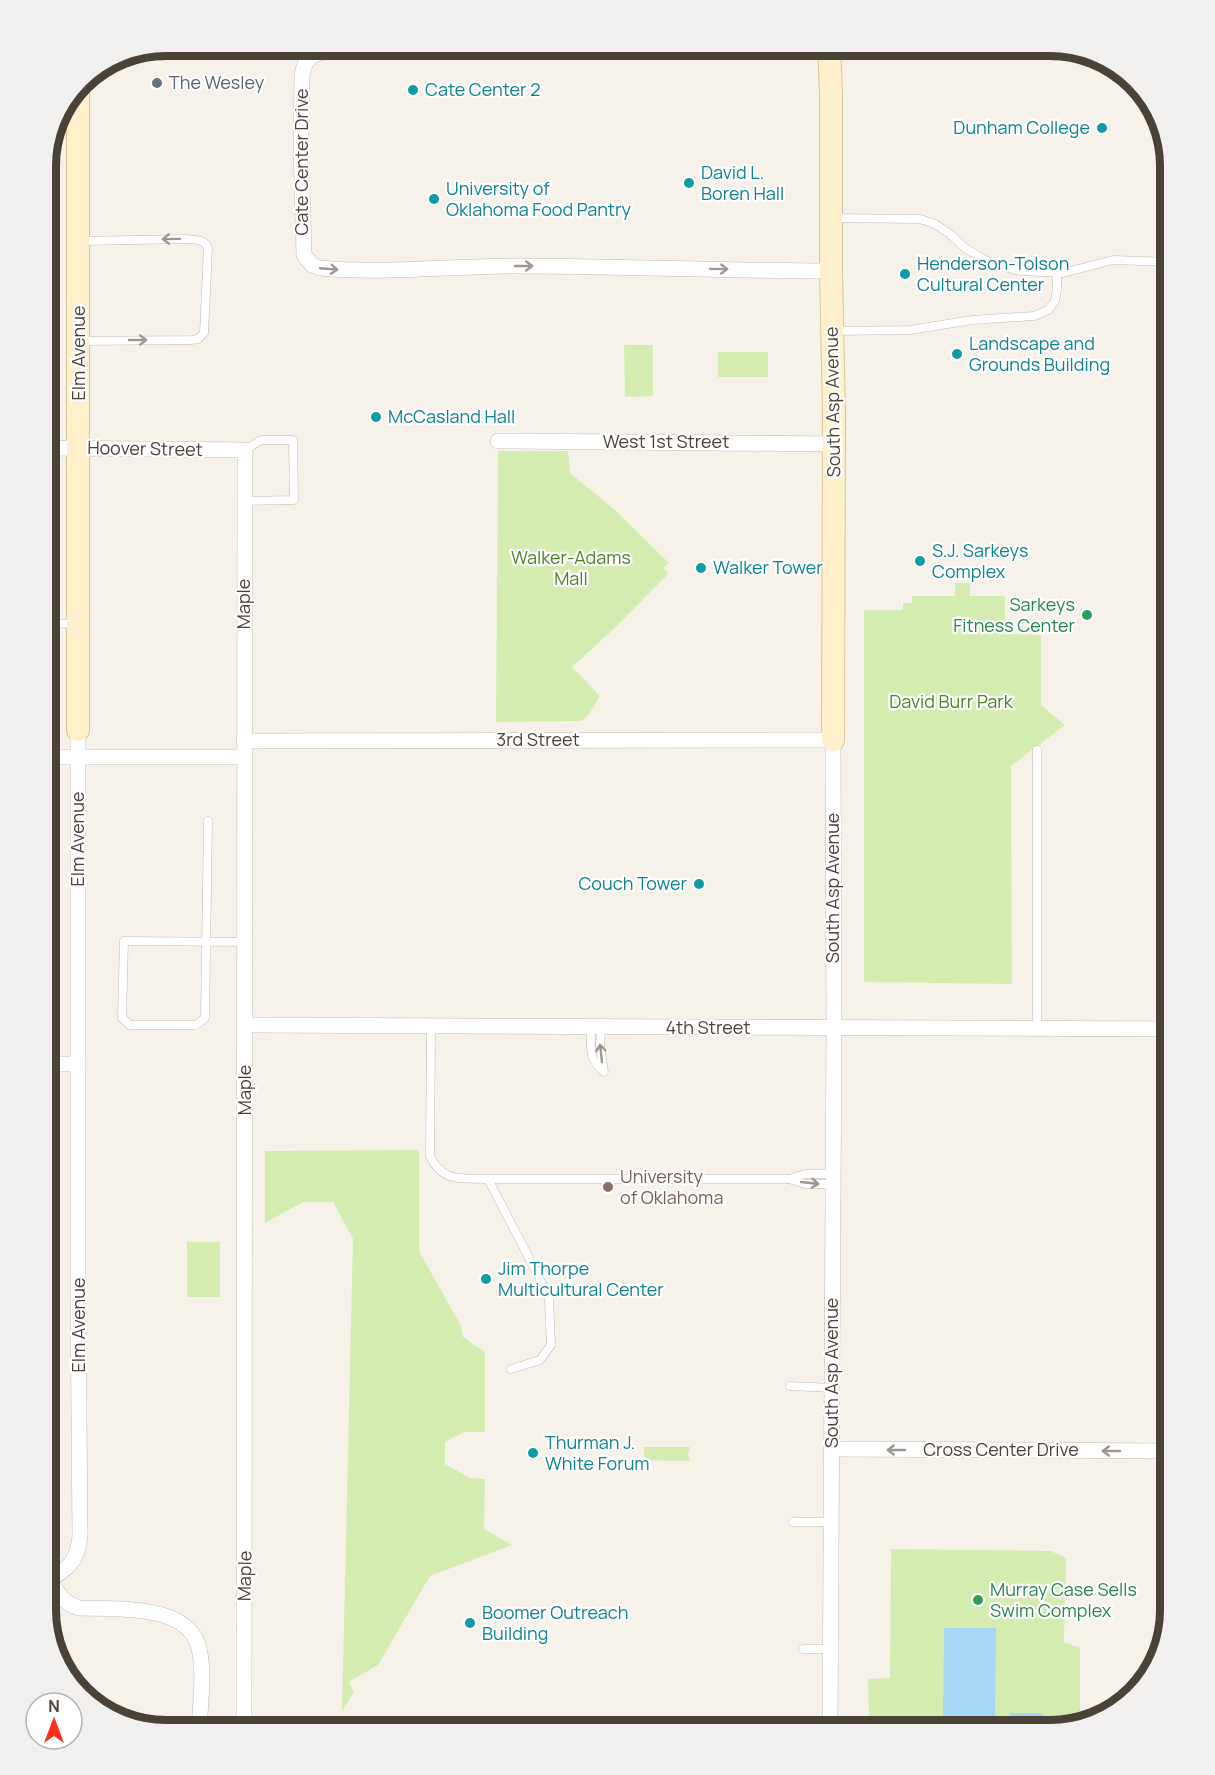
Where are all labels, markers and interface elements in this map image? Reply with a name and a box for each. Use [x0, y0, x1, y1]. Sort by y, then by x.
place label: The Wesley [169, 70, 265, 94]
marker: The Wesley [150, 76, 164, 90]
place label: Cate Center 2 [425, 77, 540, 101]
marker: Cate Center 2 [406, 83, 420, 97]
street label: Cate Center Drive [289, 88, 313, 236]
place label: Dunham College [953, 115, 1090, 139]
marker: Dunham College [1095, 121, 1109, 135]
place label: David L. Boren Hall [701, 160, 784, 205]
place label: University of Oklahoma Food Pantry [446, 176, 631, 221]
marker: David L. Boren Hall [682, 176, 696, 190]
marker: University of Oklahoma Food Pantry [427, 192, 441, 206]
one-way arrow [161, 233, 181, 245]
place label: Henderson-Tolson Cultural Center [917, 251, 1069, 296]
one-way arrow [513, 260, 533, 272]
one-way arrow [319, 264, 339, 275]
one-way arrow [708, 264, 728, 275]
marker: Henderson-Tolson Cultural Center [898, 267, 912, 281]
street label: Elm Avenue [66, 306, 90, 400]
street label: South Asp Avenue [819, 326, 845, 478]
place label: Landscape and Grounds Building [969, 331, 1110, 376]
one-way arrow [127, 334, 147, 346]
marker: Landscape and Grounds Building [950, 347, 964, 361]
place label: McCasland Hall [388, 404, 515, 428]
marker: McCasland Hall [369, 410, 383, 424]
street label: West 1st Street [603, 429, 729, 453]
street label: Hoover Street [87, 435, 203, 461]
place label: S.J. Sarkeys Complex [932, 538, 1028, 583]
park label: Walker-Adams Mall [511, 545, 631, 590]
marker: S.J. Sarkeys Complex [913, 554, 927, 568]
place label: Walker Tower [713, 555, 823, 579]
marker: Walker Tower [694, 561, 708, 575]
street label: Maple [231, 579, 255, 629]
place label: Sarkeys Fitness Center [953, 592, 1076, 637]
marker: Sarkeys Fitness Center [1080, 608, 1094, 622]
park label: David Burr Park [889, 689, 1014, 713]
street label: 3rd Street [496, 727, 580, 751]
street label: Elm Avenue [65, 792, 89, 886]
street label: South Asp Avenue [820, 813, 844, 963]
place label: Couch Tower [578, 871, 688, 895]
marker: Couch Tower [692, 877, 706, 891]
street label: 4th Street [666, 1015, 750, 1039]
one-way arrow [596, 1044, 607, 1064]
street label: Maple [232, 1065, 256, 1115]
place label: University of Oklahoma [620, 1164, 723, 1209]
one-way arrow [799, 1178, 819, 1189]
marker: University of Oklahoma [601, 1180, 615, 1194]
place label: Jim Thorpe Multicultural Center [498, 1256, 664, 1301]
marker: Jim Thorpe Multicultural Center [479, 1272, 493, 1286]
street label: Elm Avenue [66, 1278, 90, 1372]
street label: South Asp Avenue [819, 1298, 843, 1448]
place label: Thurman J. White Forum [545, 1430, 650, 1475]
street label: Cross Center Drive [923, 1437, 1079, 1461]
one-way arrow [886, 1444, 906, 1456]
one-way arrow [1102, 1445, 1122, 1457]
marker: Thurman J. White Forum [526, 1446, 540, 1460]
street label: Maple [232, 1551, 256, 1601]
place label: Murray Case Sells Swim Complex [990, 1577, 1137, 1622]
marker: Murray Case Sells Swim Complex [971, 1593, 985, 1607]
place label: Boomer Outreach Building [482, 1600, 628, 1645]
marker: Boomer Outreach Building [463, 1616, 477, 1630]
north arrow [24, 1691, 84, 1751]
text: N [48, 1695, 60, 1717]

